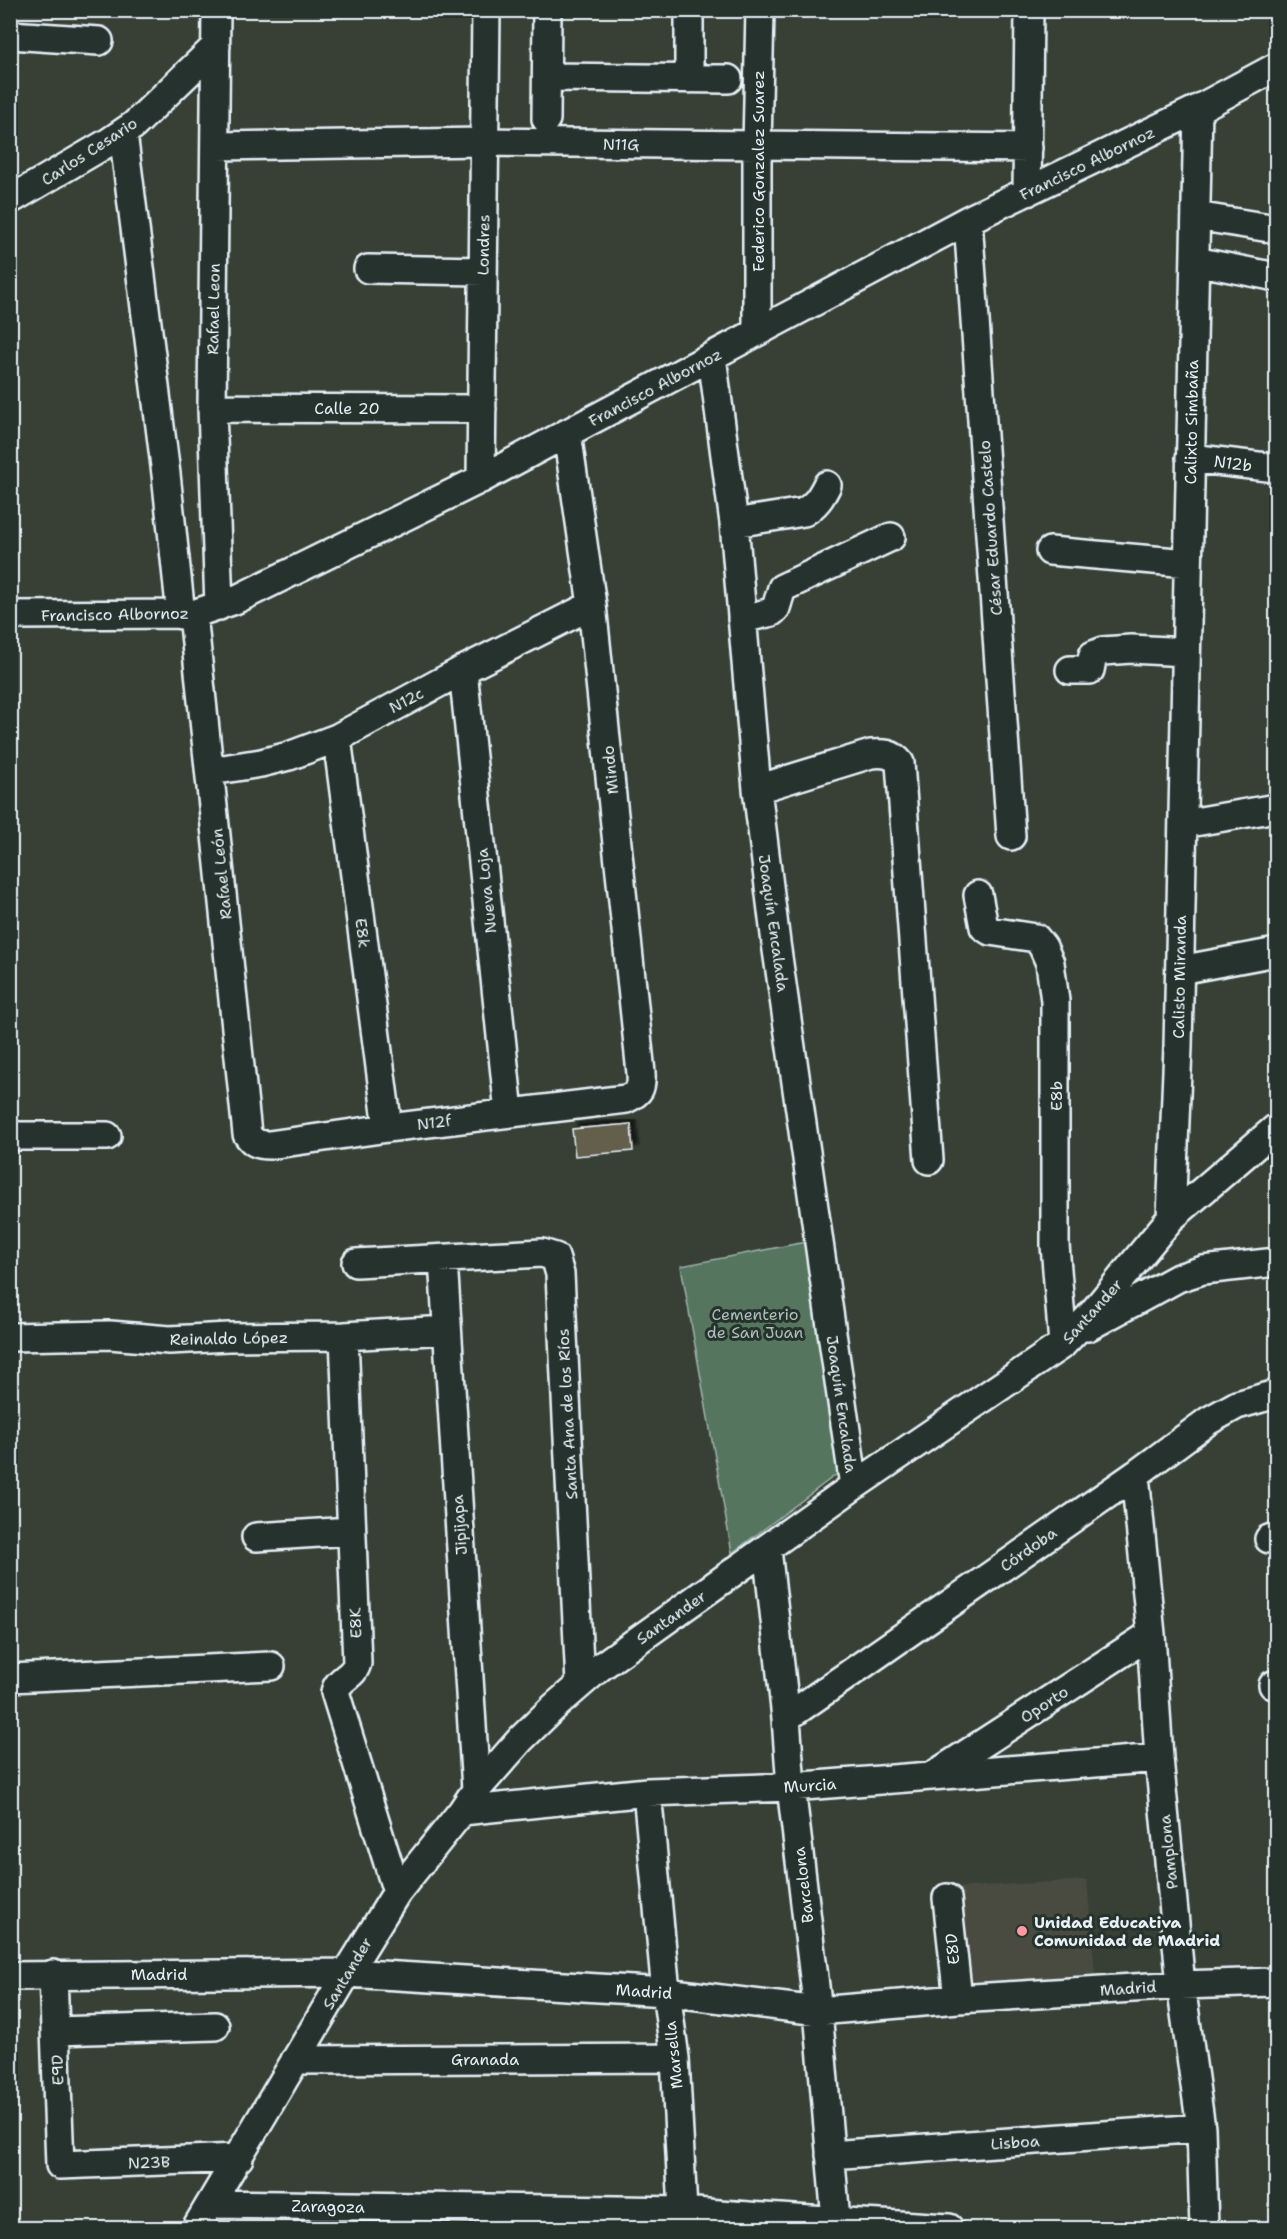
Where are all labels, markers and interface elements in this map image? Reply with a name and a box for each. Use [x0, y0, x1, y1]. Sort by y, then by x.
street label: Federico Gonzalez Suarez [748, 70, 769, 272]
street label: Carlos Cesario [37, 112, 141, 190]
street label: Francisco Albornoz [1016, 122, 1158, 205]
street label: N11G [602, 134, 640, 155]
street label: Londres [472, 214, 495, 276]
street label: Rafael Leon [202, 263, 225, 355]
street label: Francisco Albornoz [585, 343, 725, 431]
street label: Calixto Simbaña [1180, 359, 1203, 485]
street label: Calle 20 [314, 398, 380, 419]
street label: César Eduardo Castelo [974, 440, 1007, 616]
street label: N12b [1213, 451, 1253, 476]
street label: Francisco Albornoz [41, 603, 189, 626]
street label: N12c [385, 683, 427, 718]
street label: Mindo [597, 744, 624, 795]
street label: Rafael León [206, 827, 237, 920]
street label: Nueva Loja [472, 847, 501, 935]
street label: Joaquín Encalada [753, 853, 794, 993]
street label: Calisto Miranda [1168, 915, 1191, 1039]
street label: E8k [350, 917, 375, 949]
street label: E8b [1046, 1081, 1067, 1111]
street label: N12f [416, 1110, 454, 1135]
street label: Santander [1058, 1274, 1127, 1348]
park label: Cementerio de San Juan [707, 1304, 804, 1343]
street label: Reinaldo López [170, 1327, 288, 1350]
street label: Santa Ana de los Ríos [553, 1328, 582, 1500]
street label: Joaquín Encalada [821, 1334, 862, 1474]
street label: Jipijapa [447, 1494, 472, 1556]
street label: Córdoba [996, 1522, 1061, 1577]
street label: Santander [632, 1586, 710, 1649]
street label: E8K [344, 1606, 367, 1639]
street label: Oporto [1016, 1681, 1072, 1728]
street label: Murcia [783, 1773, 837, 1798]
street label: Pamplona [1154, 1813, 1183, 1890]
street label: Barcelona [788, 1846, 819, 1924]
place label: Unidad Educativa Comunidad de Madrid [1034, 1912, 1220, 1951]
marker: Unidad Educativa Comunidad de Madrid [1015, 1924, 1029, 1938]
street label: E8D [940, 1932, 965, 1966]
street label: Santander [318, 1933, 377, 2013]
street label: Madrid [131, 1964, 187, 1985]
street label: Madrid [1099, 1976, 1157, 2001]
street label: Madrid [615, 1979, 673, 2004]
street label: Marsella [659, 2020, 687, 2090]
street label: Granada [451, 2049, 519, 2070]
street label: E9D [46, 2054, 69, 2086]
street label: Lisboa [990, 2130, 1040, 2155]
street label: N23B [127, 2151, 171, 2174]
street label: Zaragoza [291, 2195, 365, 2218]

